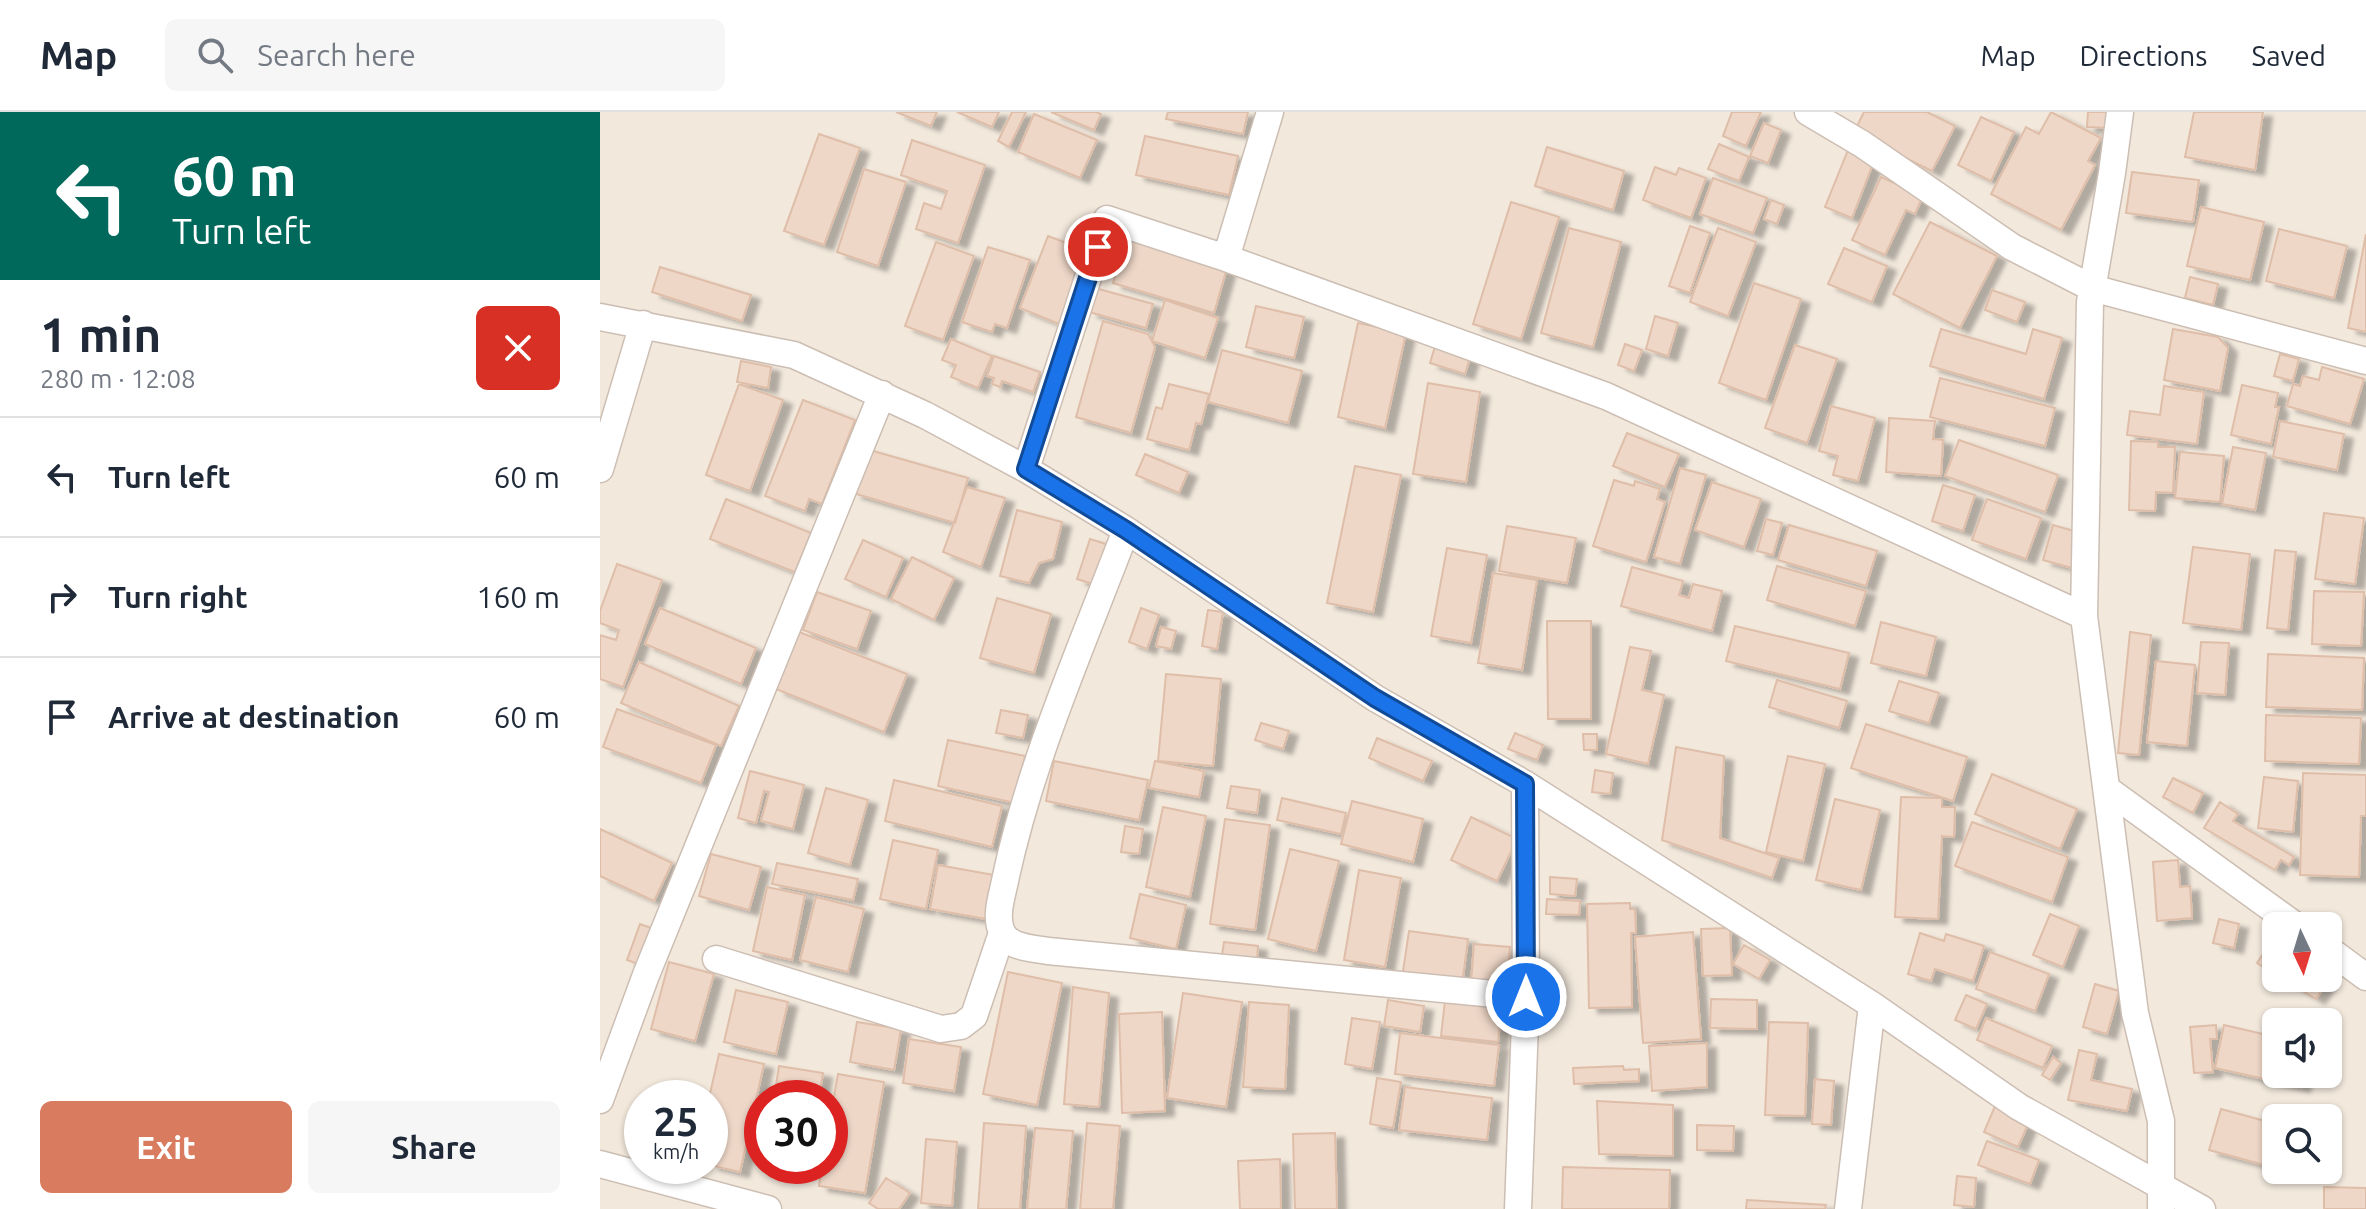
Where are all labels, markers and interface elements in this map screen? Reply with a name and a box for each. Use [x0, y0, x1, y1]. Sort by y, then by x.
search box [165, 19, 725, 91]
icon: search [193, 33, 237, 77]
text: Map [40, 34, 117, 76]
text: Search here [257, 38, 416, 72]
text: Map [1980, 40, 2036, 71]
text: Directions [2080, 40, 2207, 71]
text: Saved [2251, 40, 2326, 71]
icon: left [40, 144, 144, 248]
text: 60 m [172, 144, 297, 207]
text: Turn left [172, 210, 311, 251]
pin [1064, 213, 1132, 281]
icon: arrive [1076, 225, 1120, 269]
button: close [476, 306, 560, 390]
text: 1 min [40, 307, 161, 361]
text: 280 m · 12:08 [40, 364, 196, 393]
icon: left [40, 455, 84, 499]
text: Turn left [108, 460, 230, 494]
text: 60 m [493, 460, 560, 494]
icon: right [40, 575, 84, 619]
text: Turn right [108, 580, 248, 614]
text: 160 m [476, 580, 560, 614]
icon: arrive [40, 695, 84, 739]
text: Arrive at destination [108, 700, 400, 734]
text: 60 m [493, 700, 560, 734]
north arrow [2262, 912, 2342, 992]
map controls [2262, 912, 2342, 1184]
position arrow [1484, 955, 1568, 1039]
button: sound [2262, 1008, 2342, 1088]
speed limit sign: 30 [744, 1080, 848, 1184]
text: 25 [653, 1099, 699, 1144]
button: Exit [40, 1101, 292, 1193]
button: Share [308, 1101, 560, 1193]
button: search [2262, 1104, 2342, 1184]
text: km/h [653, 1140, 699, 1163]

